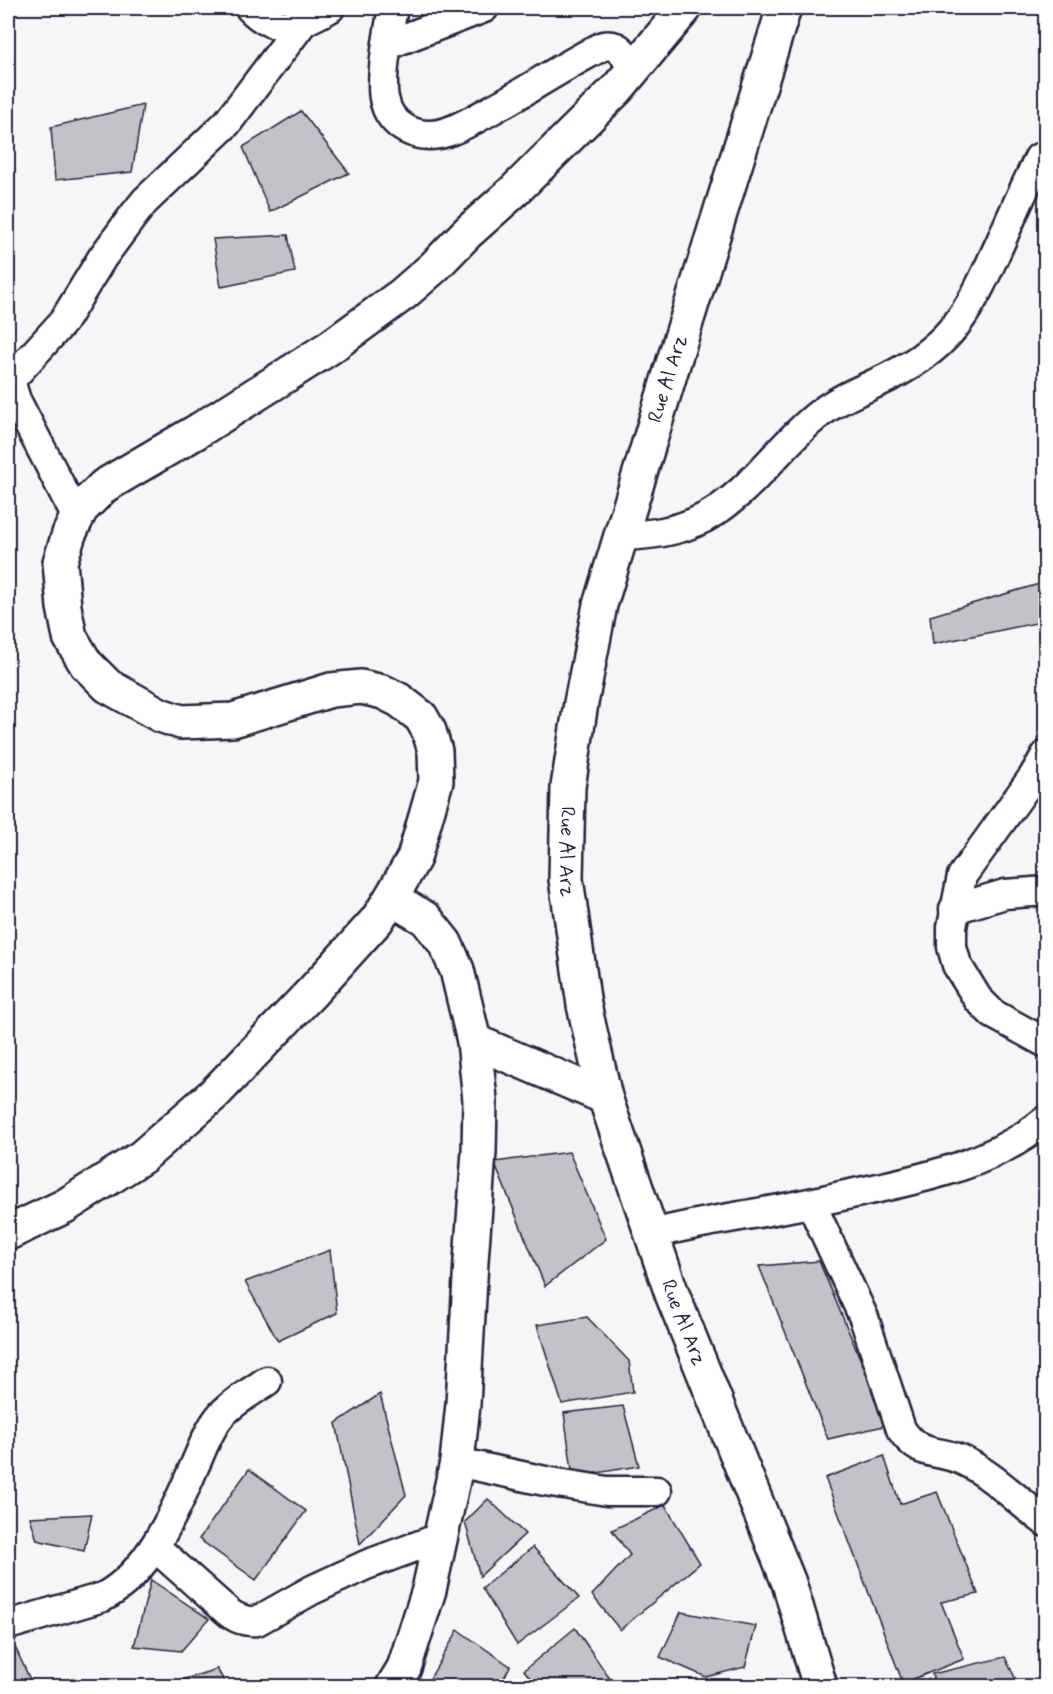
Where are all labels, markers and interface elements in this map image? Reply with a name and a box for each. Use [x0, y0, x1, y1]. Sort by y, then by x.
street label: Rue Al Arz [642, 332, 694, 426]
street label: Rue Al Arz [552, 806, 582, 898]
street label: Rue Al Arz [655, 1276, 713, 1369]

